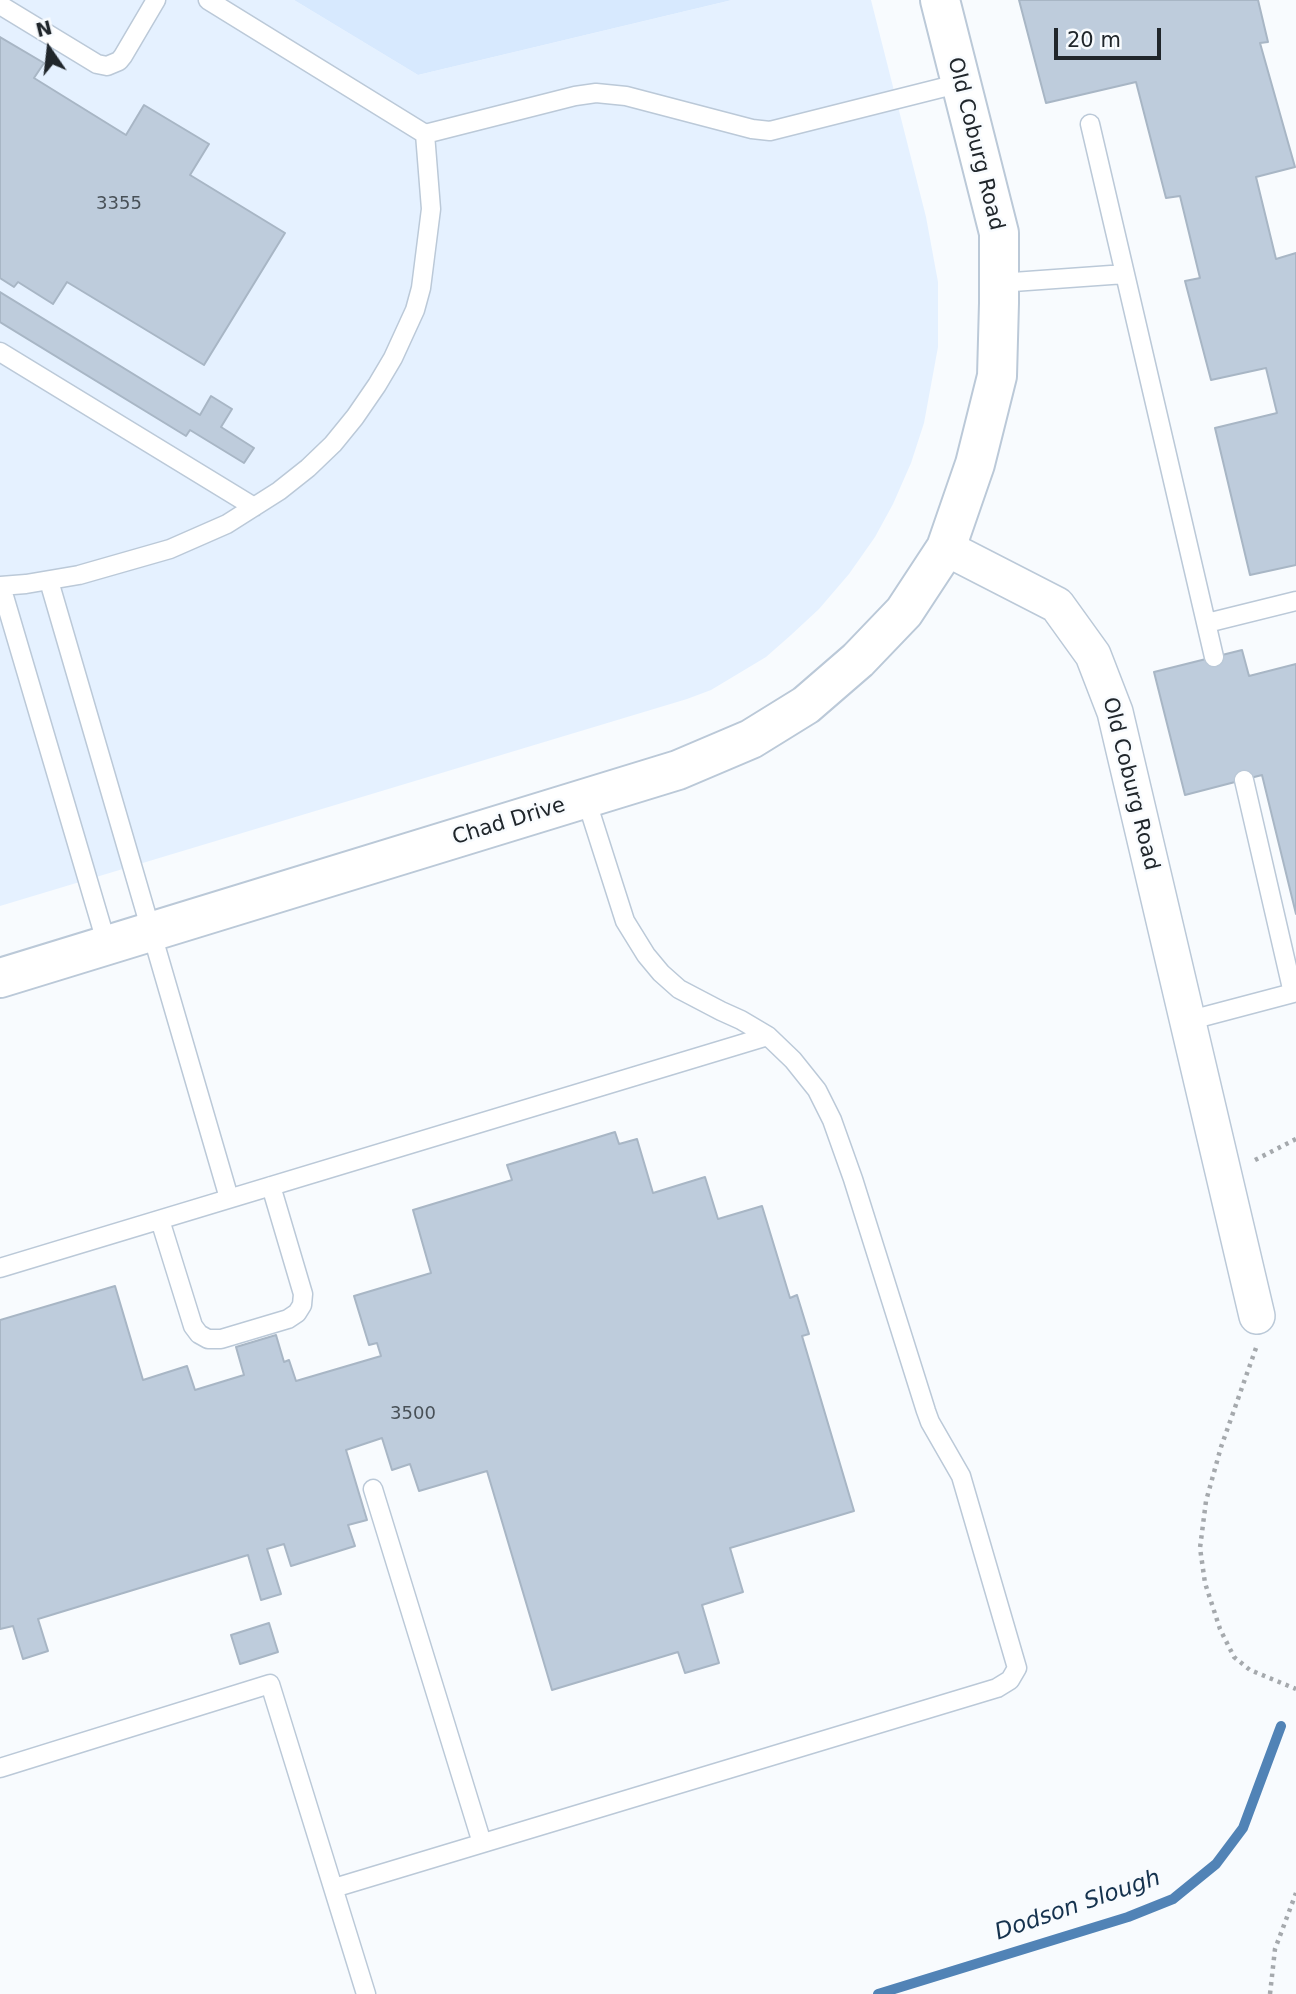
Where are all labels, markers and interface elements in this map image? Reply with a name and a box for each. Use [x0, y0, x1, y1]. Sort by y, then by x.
north arrow [14, 14, 84, 84]
scale bar [1058, 14, 1165, 58]
text: N [34, 16, 54, 41]
text: 20 m [1067, 28, 1121, 52]
street label: Old Coburg Road [941, 55, 1009, 233]
house number: 3355 [96, 193, 142, 215]
street label: Old Coburg Road [1096, 695, 1164, 873]
street label: Chad Drive [449, 793, 569, 851]
house number: 3500 [390, 1403, 436, 1425]
water label: Dodson Slough [992, 1865, 1164, 1947]

